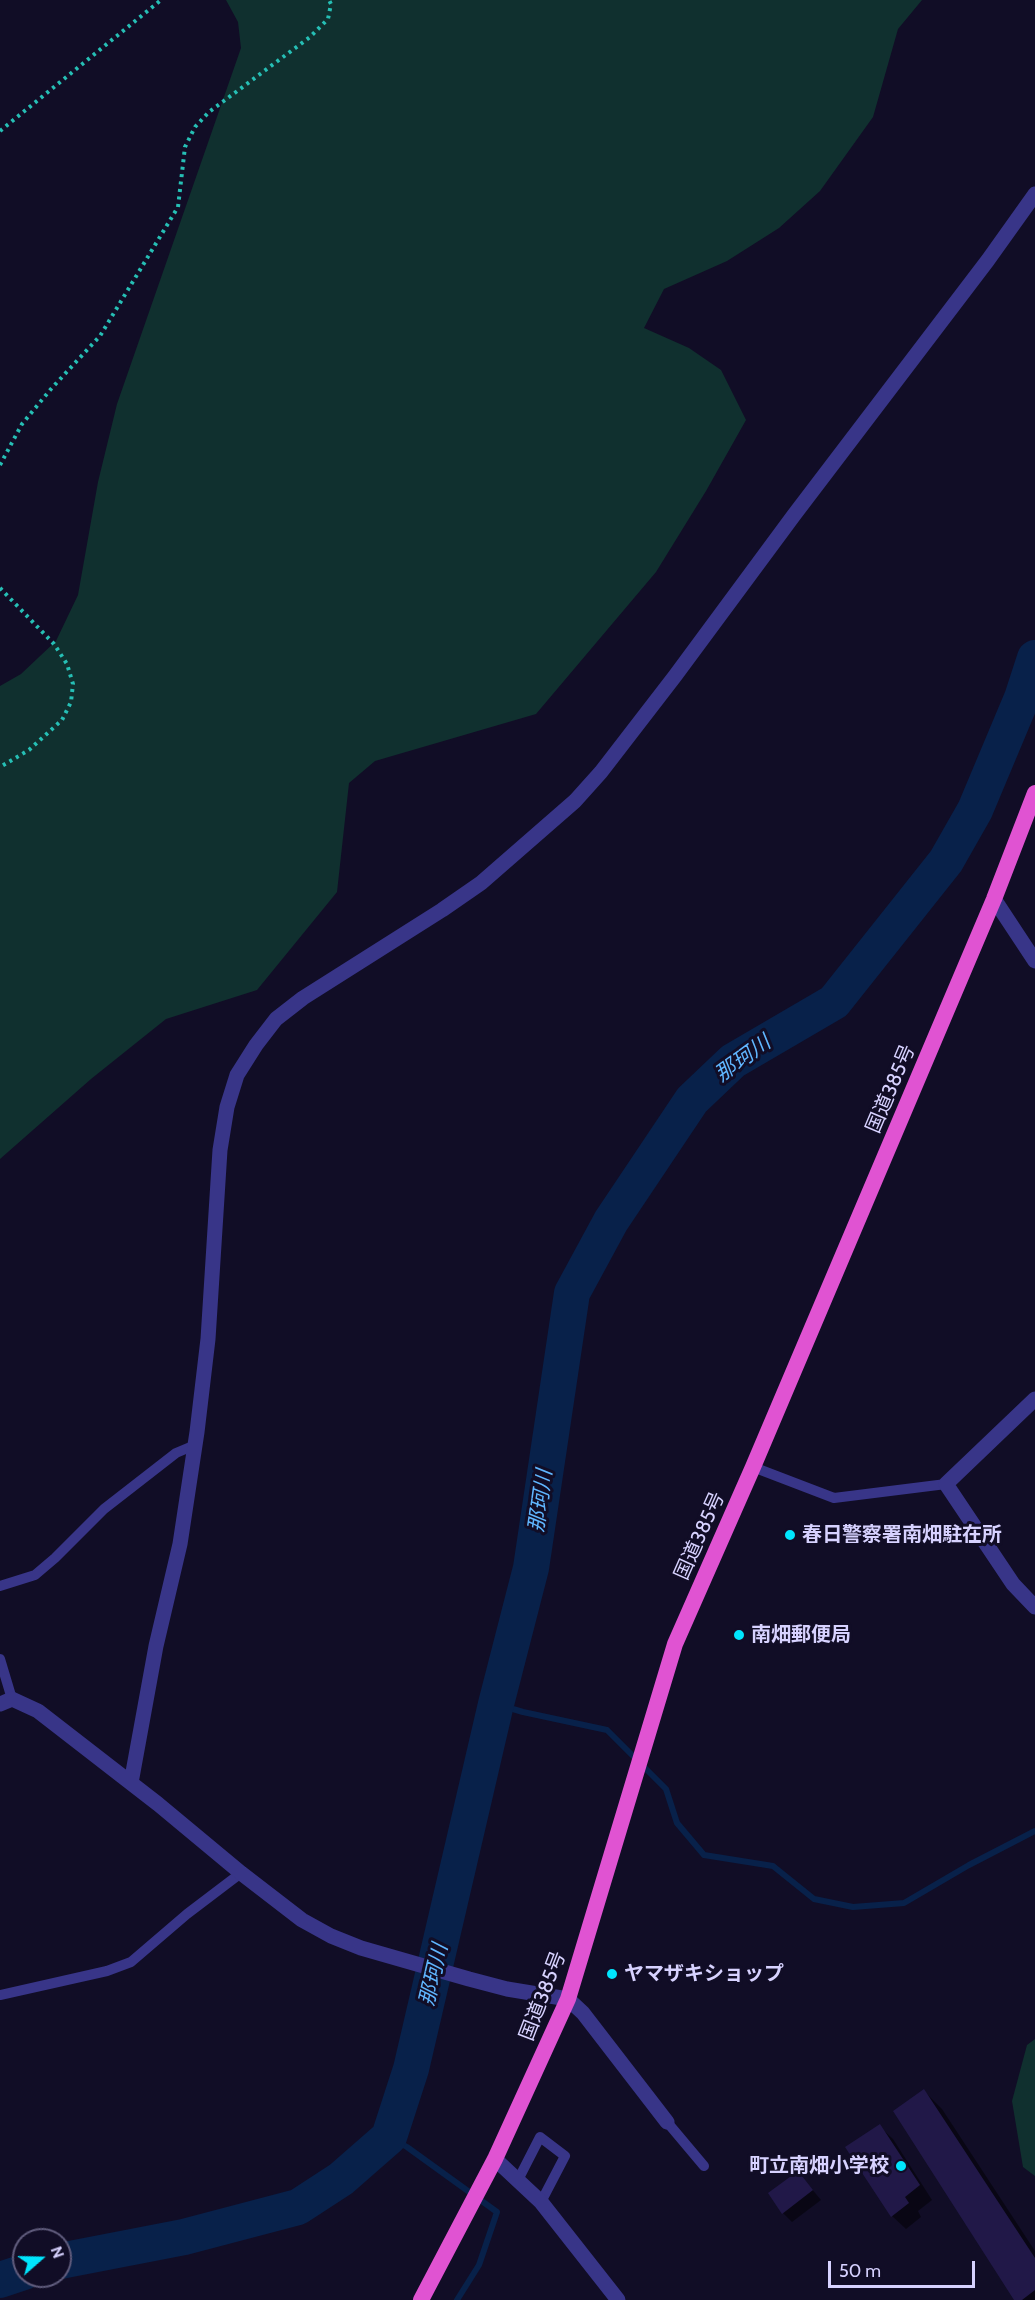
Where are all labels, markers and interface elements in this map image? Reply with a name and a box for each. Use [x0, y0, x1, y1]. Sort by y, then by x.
water label: 那珂川 [710, 1030, 776, 1088]
street label: 国道385号 [862, 1041, 920, 1137]
water label: 那珂川 [524, 1468, 558, 1534]
street label: 国道385号 [670, 1488, 730, 1584]
place label: 春日警察署南畑駐在所 [802, 1523, 1002, 1547]
marker: 春日警察署南畑駐在所 [783, 1528, 797, 1542]
place label: 南畑郵便局 [751, 1623, 851, 1647]
marker: 南畑郵便局 [732, 1628, 746, 1642]
water label: 那珂川 [415, 1941, 453, 2009]
street label: 国道385号 [515, 1948, 571, 2044]
place label: ヤマザキショップ [624, 1962, 784, 1986]
marker: ヤマザキショップ [605, 1967, 619, 1981]
place label: 町立南畑小学校 [749, 2154, 889, 2178]
marker: 町立南畑小学校 [894, 2159, 908, 2173]
north arrow [12, 2228, 72, 2288]
text: N [47, 2244, 68, 2261]
scale bar [831, 2249, 978, 2287]
text: 50 m [839, 2260, 881, 2282]

